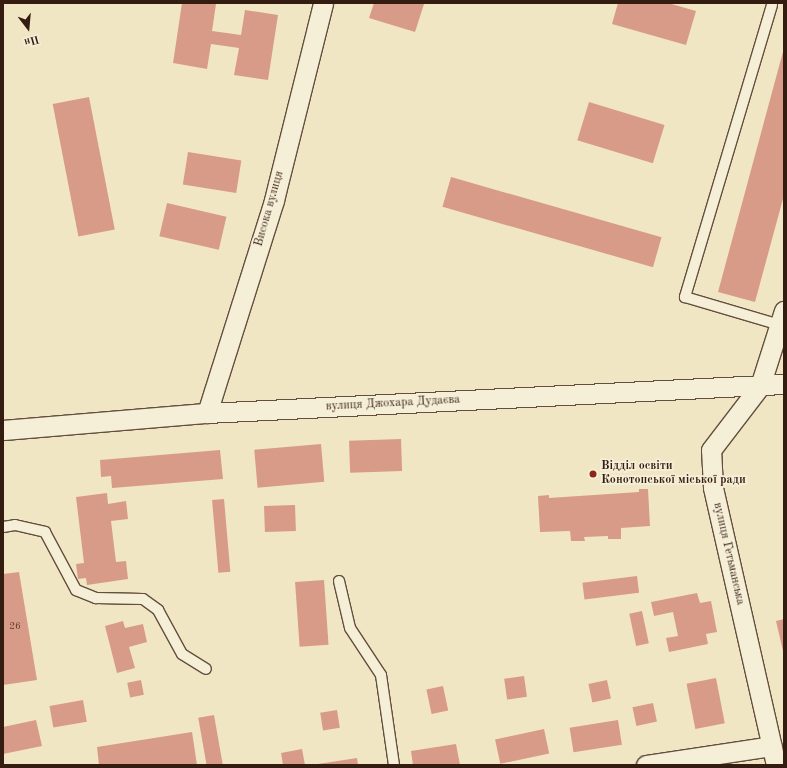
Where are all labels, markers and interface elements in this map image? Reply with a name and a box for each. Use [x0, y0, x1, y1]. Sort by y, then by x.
north arrow [8, 8, 48, 48]
text: Пн [23, 33, 40, 47]
street label: Висока вулиця [252, 170, 288, 248]
street label: вулиця Джохара Дудаєва [325, 393, 461, 415]
place label: Відділ освіти Конотопської міської ради [601, 460, 746, 488]
marker: Відділ освіти Конотопської міської ради [588, 469, 598, 479]
street label: вулиця Гетьманська [709, 501, 747, 607]
house number: 26 [9, 621, 21, 633]

